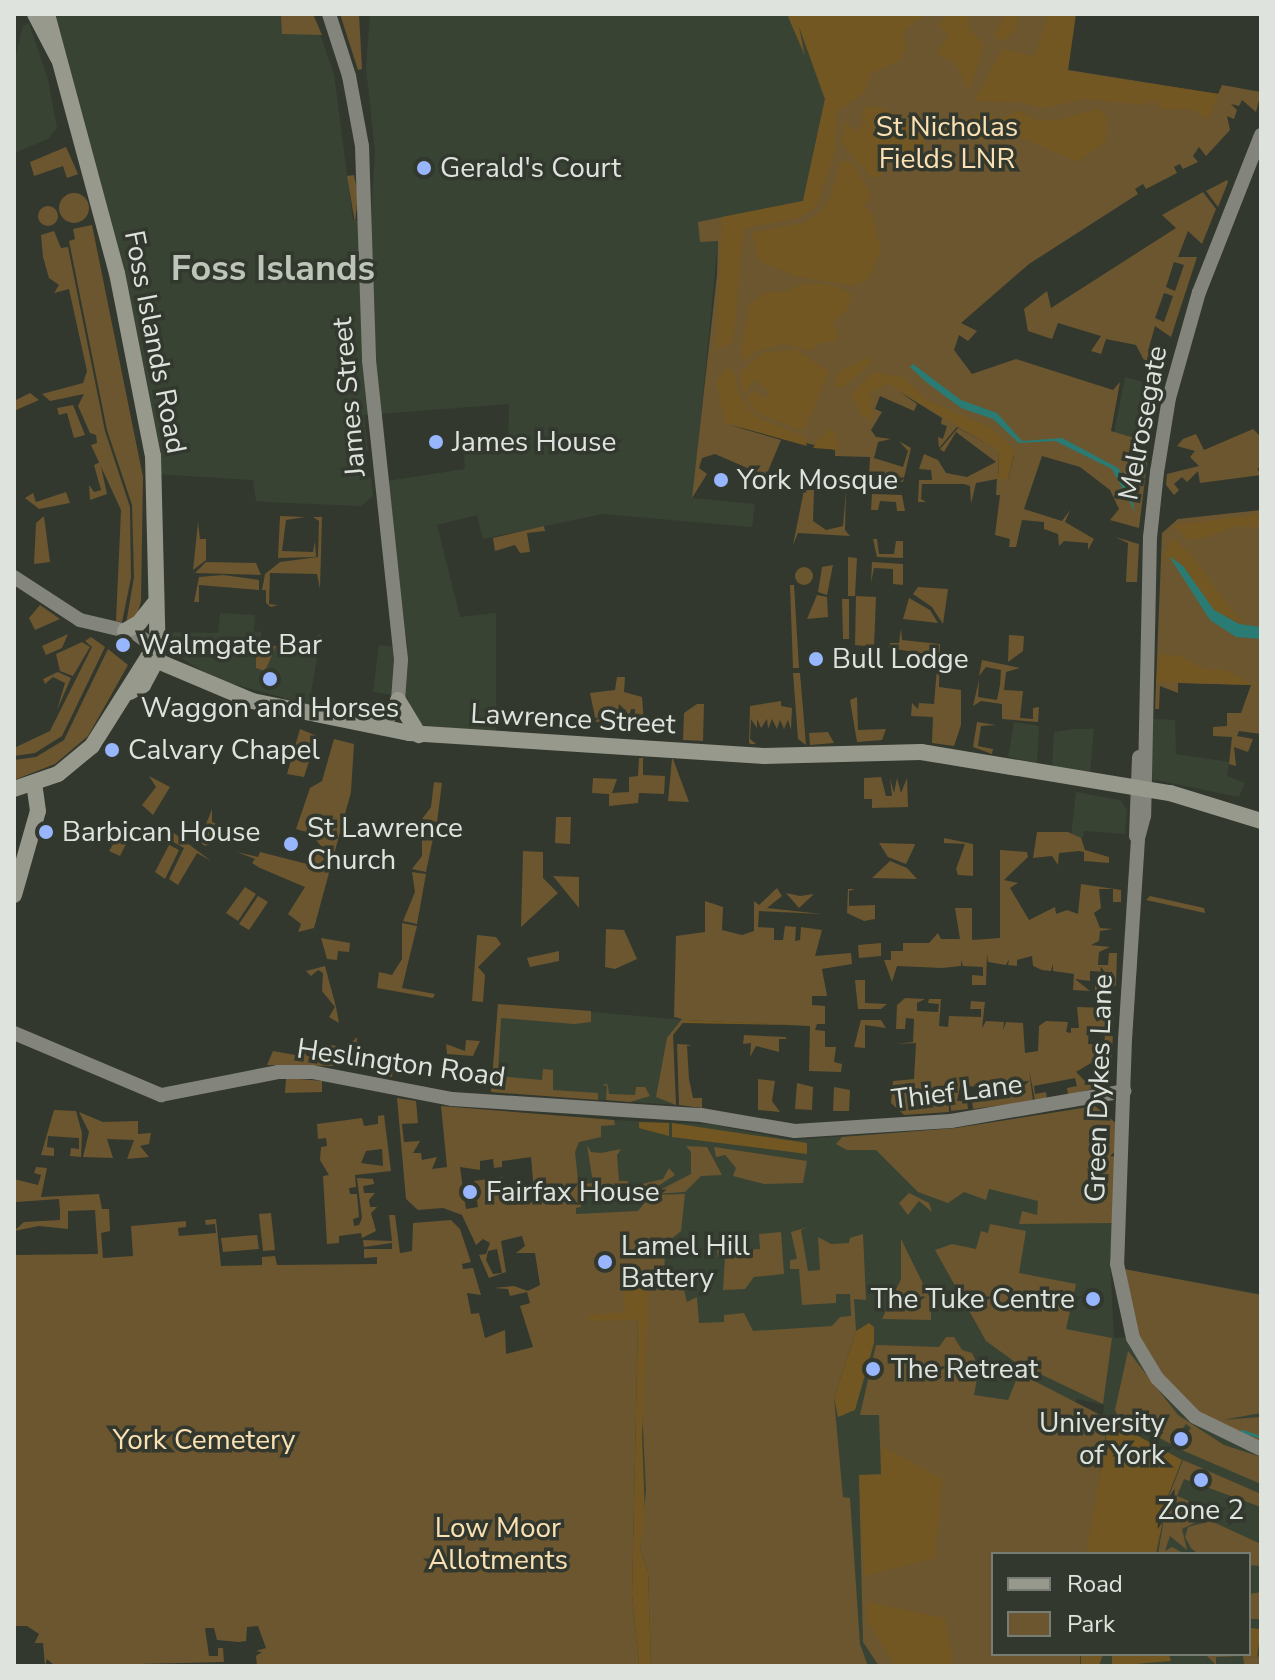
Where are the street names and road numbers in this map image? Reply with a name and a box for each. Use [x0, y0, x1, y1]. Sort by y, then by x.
street label: Foss Islands Road [117, 228, 193, 456]
street label: James Street [325, 316, 373, 478]
street label: Melrosegate [1112, 343, 1174, 503]
street label: Lawrence Street [470, 697, 676, 741]
street label: Green Dykes Lane [1078, 973, 1120, 1203]
street label: Heslington Road [295, 1032, 507, 1094]
street label: Thief Lane [890, 1067, 1024, 1117]

